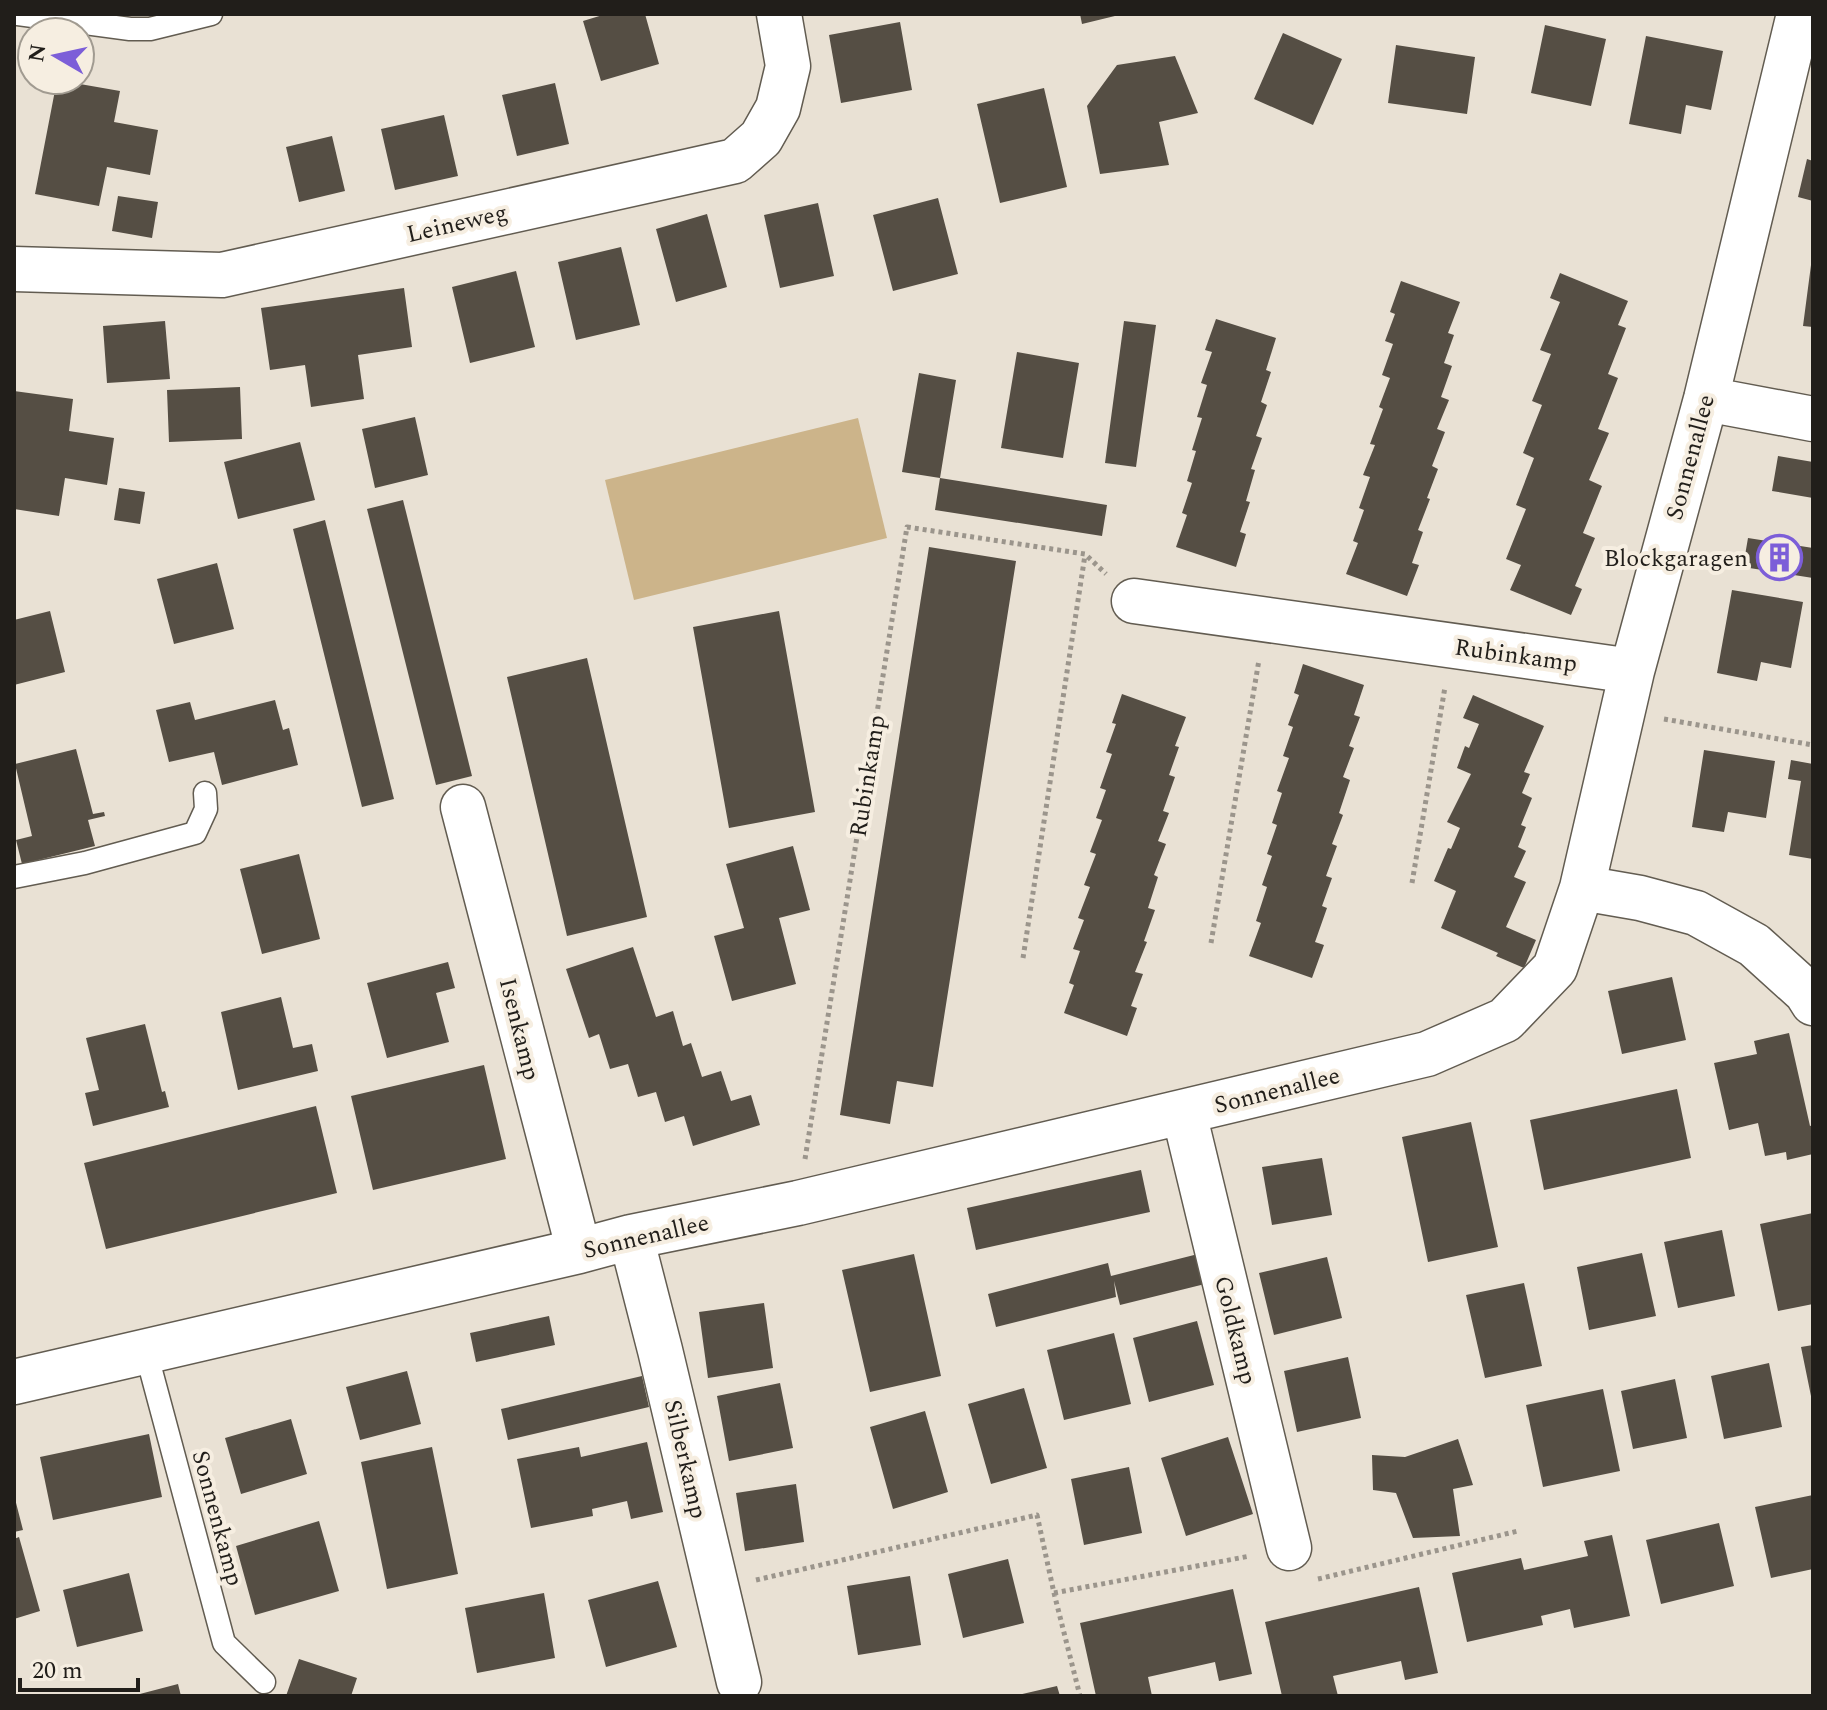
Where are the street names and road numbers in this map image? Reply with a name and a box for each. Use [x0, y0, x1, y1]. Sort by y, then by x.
street label: Leineweg [403, 195, 511, 253]
street label: Sonnenallee [1657, 391, 1725, 524]
street label: Rubinkamp [1452, 630, 1579, 682]
street label: Rubinkamp [841, 712, 895, 840]
street label: Isenkamp [489, 974, 549, 1084]
street label: Sonnenallee [1211, 1058, 1344, 1124]
street label: Sonnenallee [580, 1205, 713, 1269]
street label: Goldkamp [1204, 1272, 1266, 1388]
street label: Silberkamp [654, 1396, 716, 1522]
street label: Sonnenkamp [182, 1447, 252, 1590]

